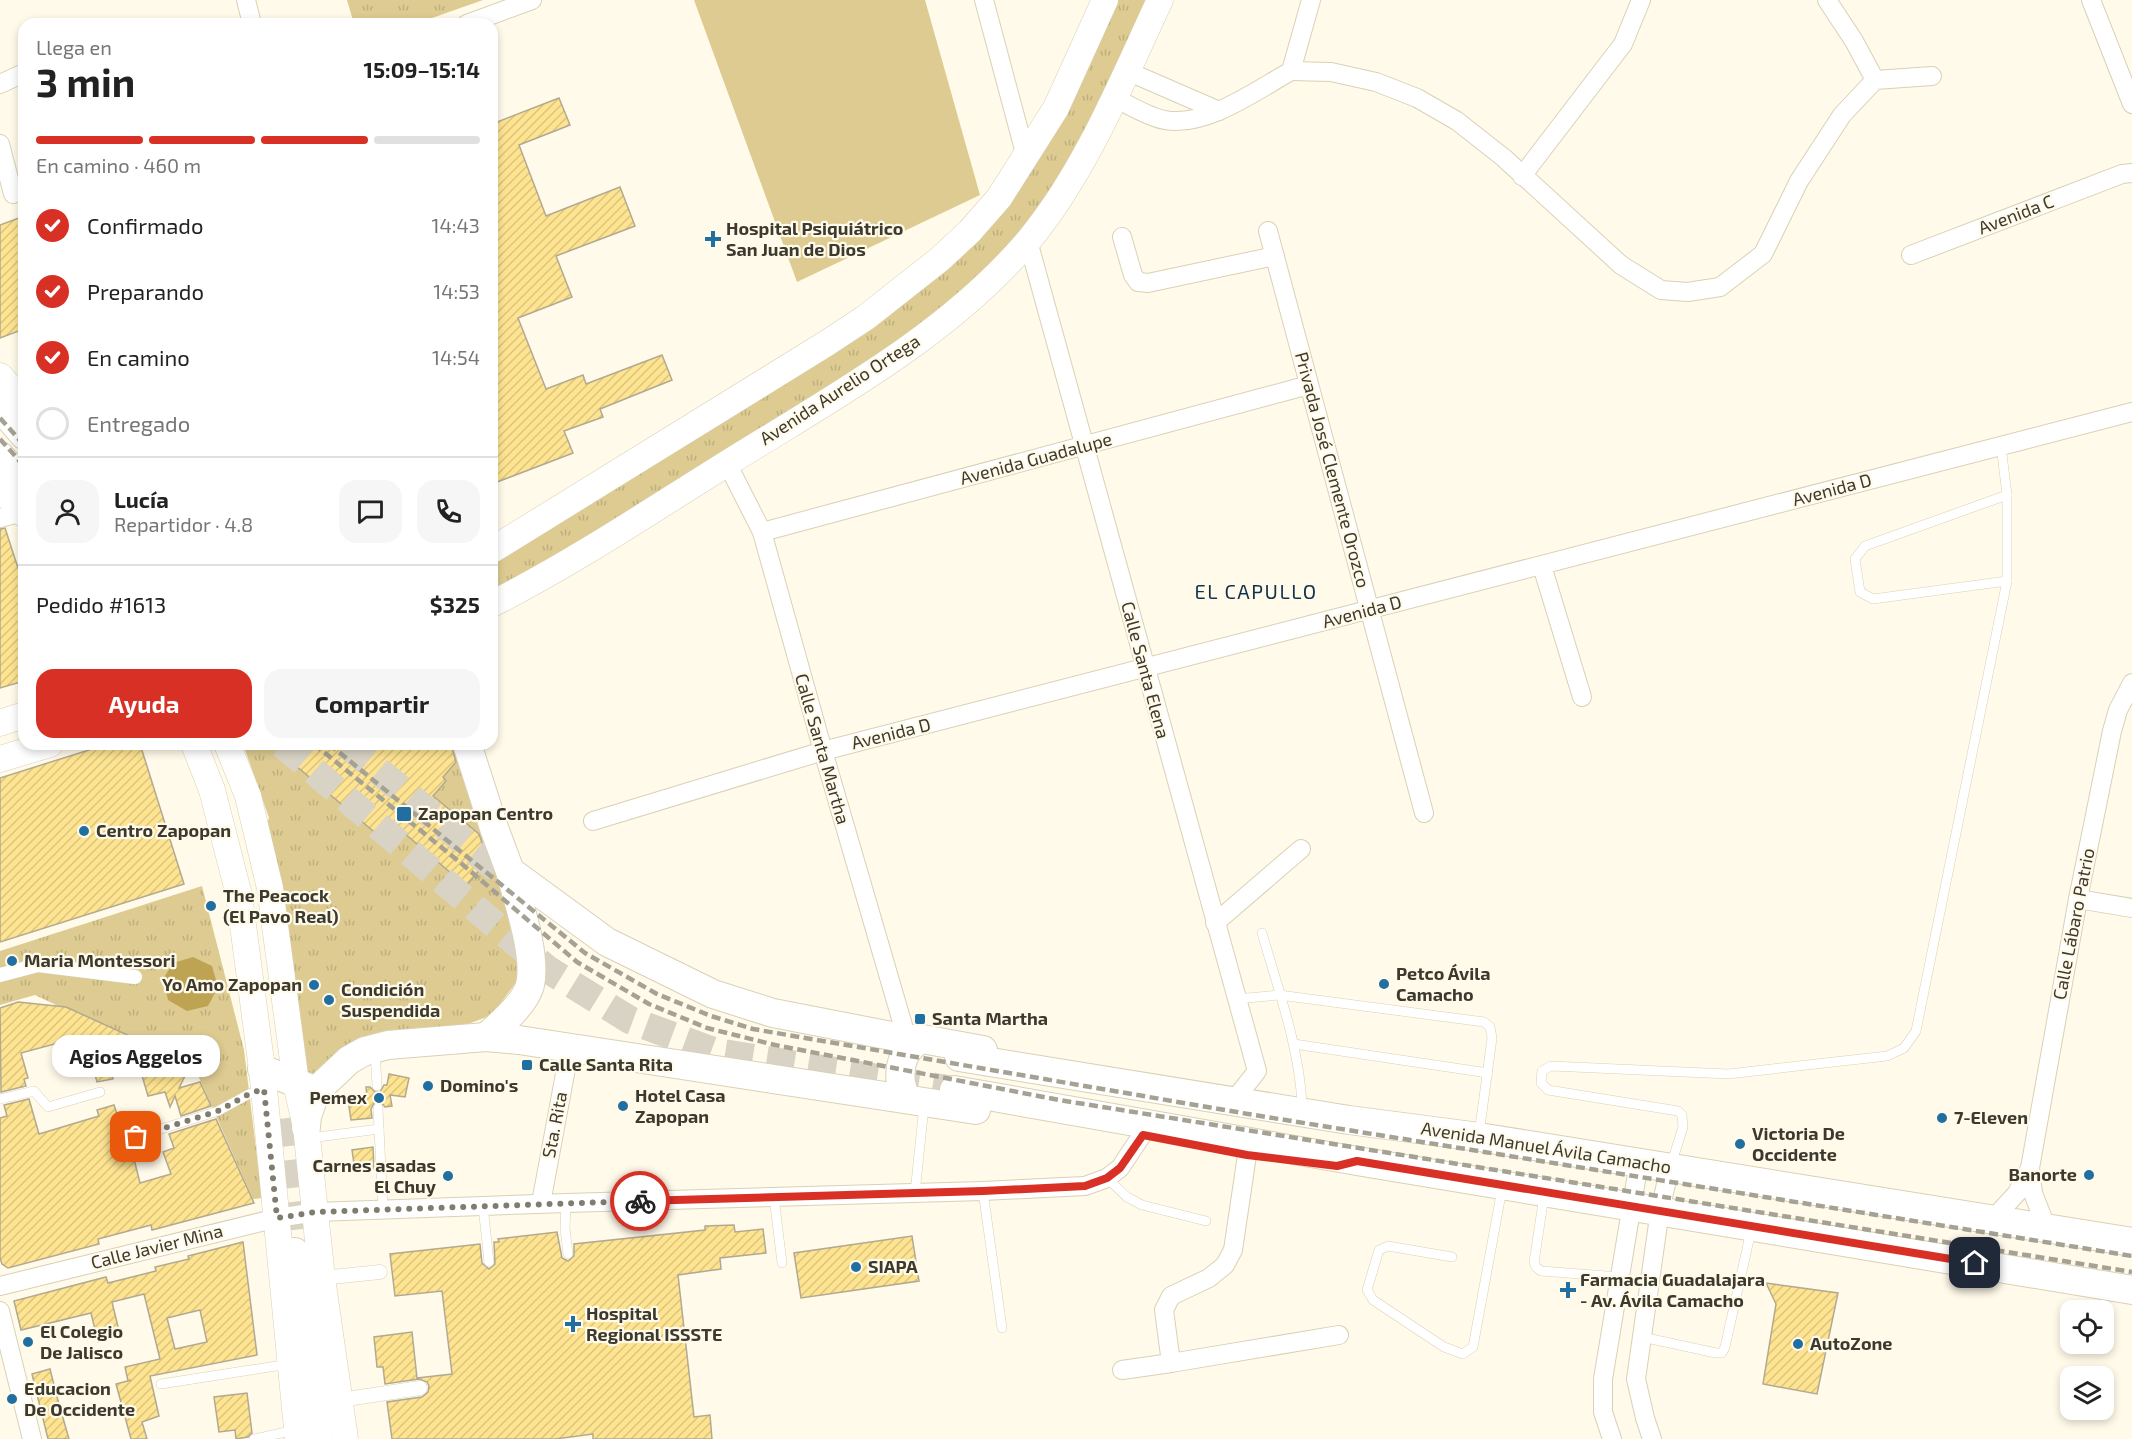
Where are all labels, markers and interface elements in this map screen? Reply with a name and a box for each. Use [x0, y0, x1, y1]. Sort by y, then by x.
text: Llega en [36, 35, 112, 59]
text: 15:09–15:14 [363, 56, 480, 82]
text: 3 min [36, 58, 135, 105]
text: En camino · 460 m [36, 153, 201, 177]
street label: Avenida C [1975, 190, 2057, 239]
icon: check [36, 209, 69, 242]
text: Confirmado [87, 212, 203, 238]
text: 14:43 [432, 213, 480, 237]
place label: Hospital Psiquiátrico San Juan de Dios [726, 217, 903, 260]
marker: Hospital Psiquiátrico San Juan de Dios [704, 230, 722, 248]
icon: check [36, 275, 69, 308]
text: Preparando [87, 278, 204, 304]
text: 14:53 [433, 279, 480, 303]
street label: Avenida Aurelio Ortega [755, 329, 924, 449]
icon: check [36, 341, 69, 374]
text: En camino [87, 344, 190, 370]
text: 14:54 [432, 345, 480, 369]
street label: Privada José Clemente Orozco [1291, 349, 1375, 590]
text: Entregado [87, 410, 190, 436]
street label: Avenida Guadalupe [957, 427, 1114, 489]
street label: Avenida D [1790, 468, 1874, 510]
button: person [36, 480, 99, 543]
button: chat [339, 480, 402, 543]
button: phone [417, 480, 480, 543]
text: Lucía [114, 486, 169, 512]
text: Repartidor · 4.8 [114, 512, 253, 536]
district label: EL CAPULLO [1194, 579, 1318, 603]
street label: Avenida D [1320, 590, 1404, 632]
text: Pedido #1613 [36, 591, 166, 617]
text: $325 [430, 591, 480, 617]
street label: Calle Santa Elena [1117, 599, 1175, 741]
button: Ayuda [36, 669, 252, 738]
button: Compartir [264, 669, 480, 738]
street label: Calle Santa Martha [791, 671, 855, 827]
street label: Avenida D [849, 713, 933, 754]
place label: Zapopan Centro [418, 802, 553, 824]
marker: Zapopan Centro [395, 805, 413, 823]
place label: Centro Zapopan [96, 819, 231, 841]
marker: Centro Zapopan [77, 824, 91, 838]
street label: Calle Lábaro Patrio [2048, 846, 2099, 1002]
place label: The Peacock (El Pavo Real) [223, 884, 339, 927]
marker: The Peacock (El Pavo Real) [204, 899, 218, 913]
place label: Maria Montessori [24, 949, 175, 971]
marker: Maria Montessori [5, 954, 19, 968]
place label: Petco Ávila Camacho [1396, 962, 1490, 1005]
place label: Yo Amo Zapopan [162, 973, 302, 995]
marker: Petco Ávila Camacho [1377, 977, 1391, 991]
marker: Yo Amo Zapopan [307, 978, 321, 992]
place label: Condición Suspendida [341, 978, 440, 1021]
marker: Condición Suspendida [322, 993, 336, 1007]
place label: Santa Martha [932, 1007, 1048, 1029]
marker: Santa Martha [913, 1012, 927, 1026]
callout: Agios Aggelos [52, 1035, 220, 1077]
text: Agios Aggelos [70, 1044, 202, 1068]
place label: Calle Santa Rita [539, 1053, 673, 1075]
marker: Calle Santa Rita [520, 1058, 534, 1072]
place label: Domino's [440, 1074, 518, 1096]
marker: Domino's [421, 1079, 435, 1093]
place label: Hotel Casa Zapopan [635, 1084, 726, 1127]
place label: Pemex [310, 1086, 368, 1108]
street label: Sta. Rita [537, 1090, 571, 1160]
marker: Pemex [372, 1091, 386, 1105]
marker: Hotel Casa Zapopan [616, 1099, 630, 1113]
place label: 7-Eleven [1954, 1106, 2028, 1128]
pin [110, 1111, 161, 1162]
marker: 7-Eleven [1935, 1111, 1949, 1125]
street label: Avenida Manuel Ávila Camacho [1420, 1116, 1673, 1178]
icon: bag [119, 1120, 152, 1153]
place label: Victoria De Occidente [1752, 1122, 1845, 1165]
marker: Victoria De Occidente [1733, 1137, 1747, 1151]
place label: Carnes asadas El Chuy [312, 1154, 437, 1197]
place label: Banorte [2009, 1163, 2077, 1185]
marker: Banorte [2082, 1168, 2096, 1182]
marker: Carnes asadas El Chuy [441, 1169, 455, 1183]
courier [610, 1171, 670, 1231]
icon: bike [624, 1185, 657, 1218]
street label: Calle Javier Mina [88, 1219, 225, 1273]
pin [1949, 1237, 2000, 1288]
icon: home [1958, 1246, 1991, 1279]
place label: SIAPA [868, 1255, 918, 1277]
marker: SIAPA [849, 1260, 863, 1274]
place label: Farmacia Guadalajara - Av. Ávila Camacho [1580, 1268, 1765, 1311]
marker: Farmacia Guadalajara - Av. Ávila Camacho [1561, 1283, 1575, 1297]
map controls [2060, 1300, 2114, 1420]
button: locate [2060, 1300, 2114, 1354]
place label: Hospital Regional ISSSTE [586, 1302, 722, 1345]
marker: Hospital Regional ISSSTE [564, 1315, 582, 1333]
place label: El Colegio De Jalisco [40, 1320, 123, 1363]
place label: AutoZone [1810, 1332, 1892, 1354]
marker: El Colegio De Jalisco [21, 1335, 35, 1349]
marker: AutoZone [1791, 1337, 1805, 1351]
button: layers [2060, 1366, 2114, 1420]
place label: Educacion De Occidente [24, 1377, 135, 1420]
marker: Educacion De Occidente [5, 1392, 19, 1406]

